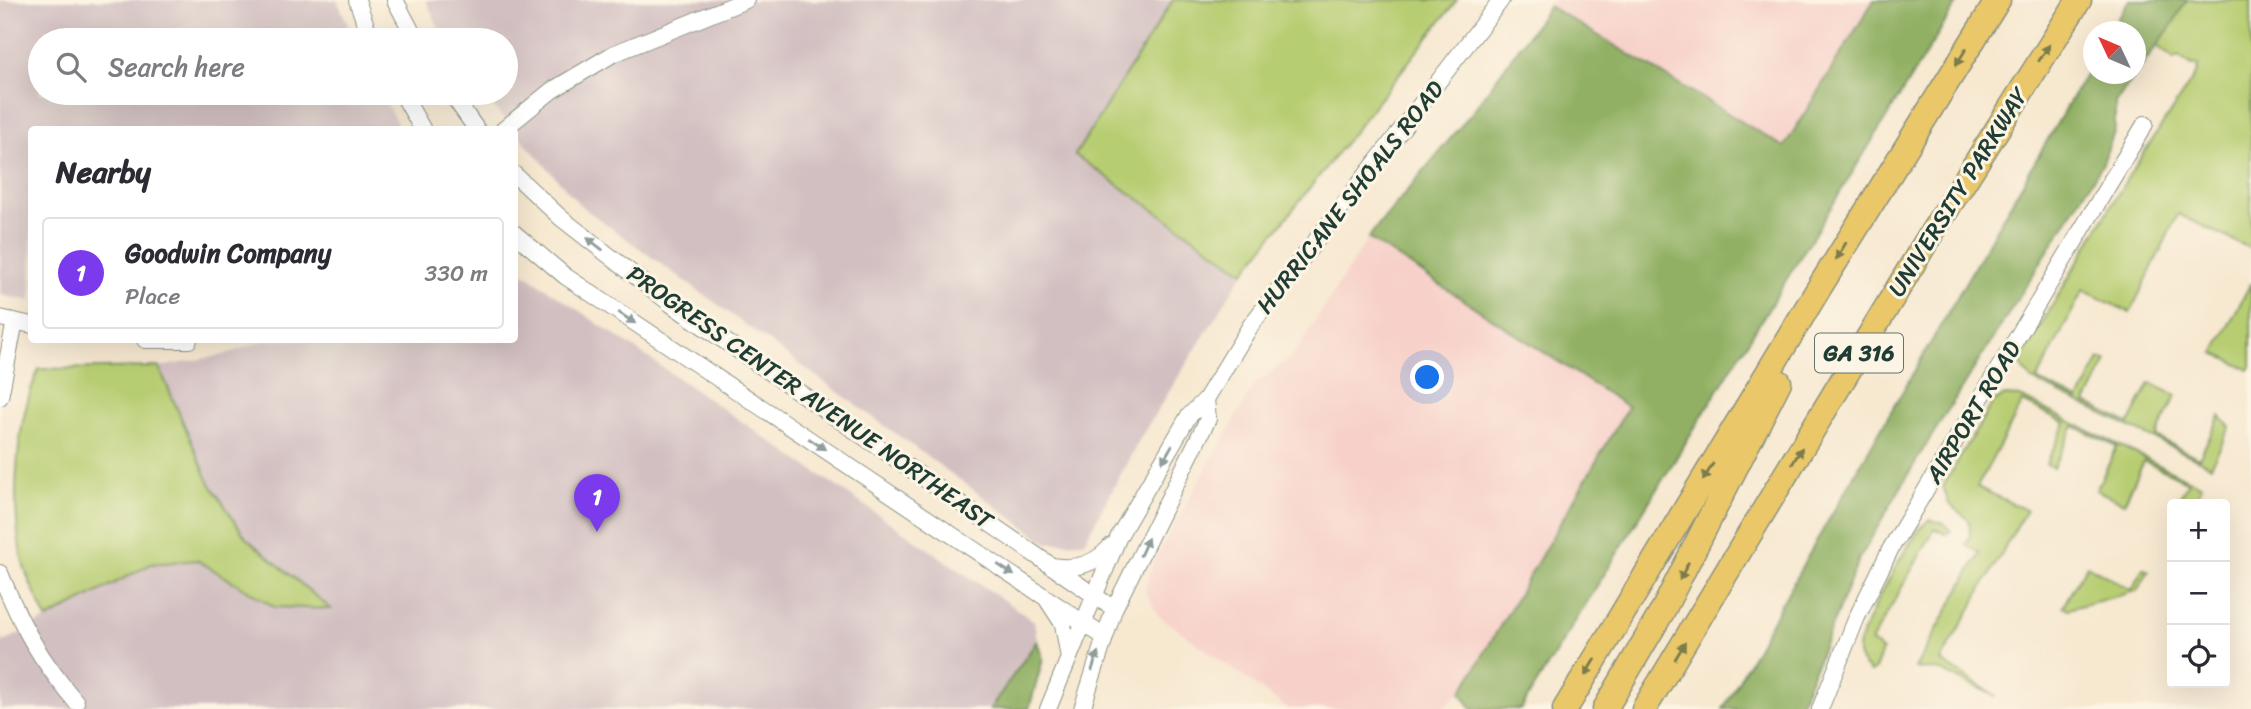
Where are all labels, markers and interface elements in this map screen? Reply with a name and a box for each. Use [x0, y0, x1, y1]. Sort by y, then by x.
north arrow [2083, 21, 2146, 84]
search box [28, 28, 518, 105]
text: Search here [108, 44, 245, 90]
one-way arrow [2037, 44, 2051, 62]
icon: search [52, 48, 90, 86]
one-way arrow [1955, 48, 1968, 67]
street label: HURRICANE SHOALS ROAD [1245, 70, 1455, 323]
street label: UNIVERSITY PARKWAY [1876, 78, 2040, 305]
text: Nearby [56, 145, 151, 199]
text: Goodwin Company [125, 230, 331, 276]
one-way arrow [586, 238, 604, 252]
one-way arrow [1835, 241, 1848, 260]
text: 1 [76, 253, 86, 294]
text: 330 m [425, 253, 488, 294]
street label: PROGRESS CENTER AVENUE NORTHEAST [618, 254, 1004, 542]
text: Place [125, 276, 180, 317]
one-way arrow [618, 311, 636, 325]
street label: AIRPORT ROAD [1913, 332, 2033, 493]
road number: GA 316 [1815, 334, 1903, 372]
your location [1410, 360, 1444, 394]
one-way arrow [808, 437, 826, 451]
one-way arrow [1161, 444, 1173, 463]
one-way arrow [1791, 446, 1803, 465]
one-way arrow [1701, 463, 1714, 482]
pin: 1 [574, 474, 620, 532]
map controls [2167, 499, 2230, 688]
button: + [2167, 499, 2230, 562]
one-way arrow [1139, 537, 1150, 558]
one-way arrow [1678, 561, 1690, 580]
button: − [2167, 562, 2230, 625]
one-way arrow [997, 563, 1015, 577]
button: locate [2167, 625, 2230, 688]
one-way arrow [1673, 641, 1686, 660]
one-way arrow [1090, 651, 1101, 672]
one-way arrow [1584, 658, 1596, 677]

